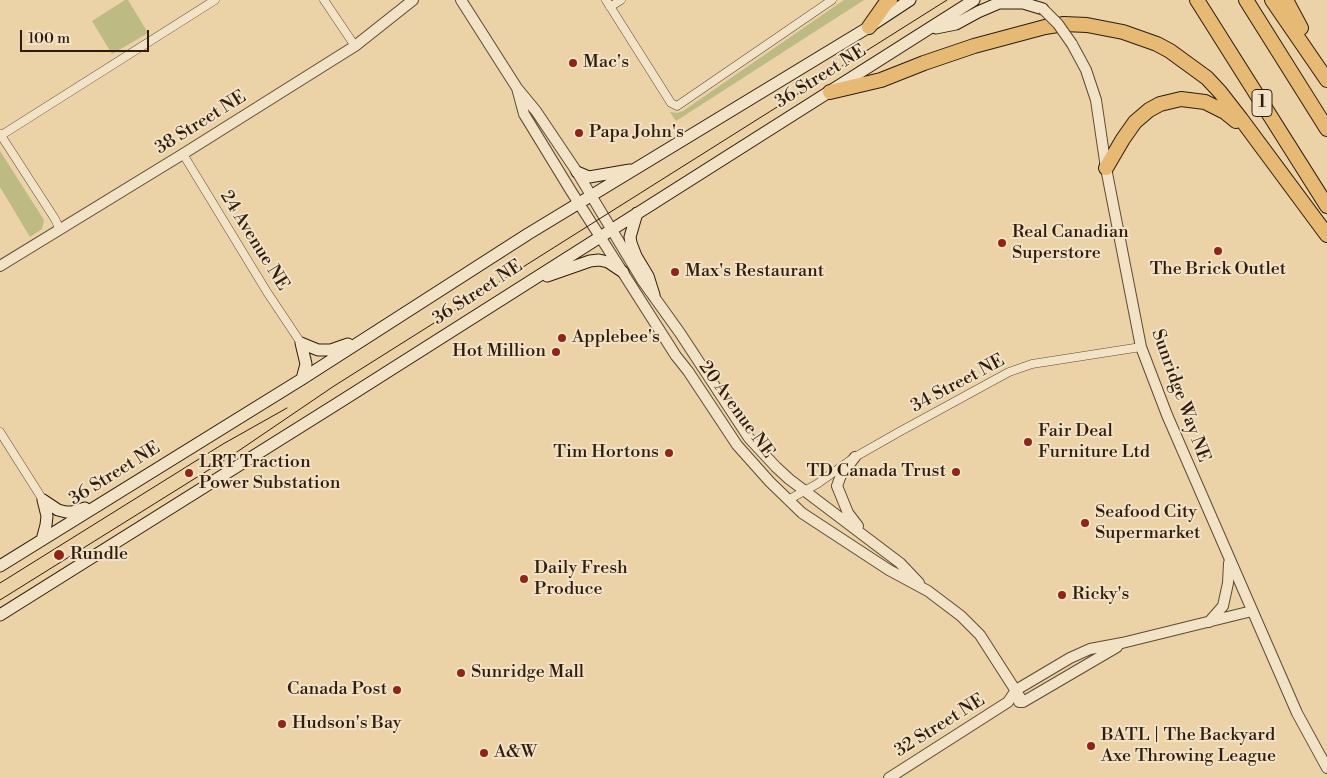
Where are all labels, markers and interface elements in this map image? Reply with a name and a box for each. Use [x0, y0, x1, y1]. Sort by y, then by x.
scale bar [22, 20, 151, 52]
text: 100 m [28, 29, 70, 48]
street label: 36 Street NE [772, 41, 870, 113]
place label: Mac's [583, 52, 629, 74]
marker: Mac's [567, 57, 579, 69]
street label: 38 Street NE [152, 87, 250, 159]
road number: 1 [1252, 90, 1272, 116]
place label: Papa John's [589, 122, 684, 144]
marker: Papa John's [573, 127, 585, 139]
street label: 24 Avenue NE [215, 187, 293, 295]
place label: Real Canadian Superstore [1012, 222, 1129, 264]
marker: Real Canadian Superstore [996, 237, 1008, 249]
marker: The Brick Outlet [1212, 245, 1224, 257]
street label: 36 Street NE [429, 256, 527, 330]
place label: The Brick Outlet [1150, 259, 1286, 281]
place label: Max's Restaurant [685, 261, 824, 283]
marker: Max's Restaurant [669, 266, 681, 278]
place label: Applebee's [572, 327, 660, 349]
street label: Sunridge Way NE [1146, 327, 1214, 465]
marker: Applebee's [556, 332, 568, 344]
place label: Hot Million [452, 341, 546, 363]
marker: Hot Million [550, 346, 562, 358]
street label: 34 Street NE [907, 350, 1009, 418]
street label: 20 Avenue NE [694, 357, 778, 463]
place label: Fair Deal Furniture Ltd [1038, 421, 1150, 464]
marker: Fair Deal Furniture Ltd [1022, 436, 1034, 448]
street label: 36 Street NE [66, 438, 164, 510]
place label: Tim Hortons [553, 442, 659, 464]
marker: Tim Hortons [663, 447, 675, 459]
place label: LRT Traction Power Substation [199, 452, 341, 494]
place label: TD Canada Trust [806, 461, 946, 483]
marker: TD Canada Trust [950, 466, 962, 478]
marker: LRT Traction Power Substation [183, 467, 195, 479]
place label: Seafood City Supermarket [1095, 502, 1200, 544]
marker: Seafood City Supermarket [1079, 517, 1091, 529]
place label: Rundle [70, 544, 128, 566]
marker: Rundle [52, 548, 66, 562]
place label: Daily Fresh Produce [534, 558, 628, 600]
marker: Daily Fresh Produce [518, 573, 530, 585]
place label: Ricky's [1072, 584, 1129, 606]
marker: Ricky's [1056, 589, 1068, 601]
place label: Sunridge Mall [471, 662, 584, 684]
marker: Sunridge Mall [455, 667, 467, 679]
place label: Canada Post [287, 679, 387, 701]
marker: Canada Post [391, 684, 403, 696]
street label: 32 Street NE [891, 690, 989, 762]
place label: Hudson's Bay [292, 713, 402, 735]
marker: Hudson's Bay [276, 718, 288, 730]
place label: BATL | The Backyard Axe Throwing League [1101, 725, 1276, 768]
marker: BATL | The Backyard Axe Throwing League [1085, 740, 1097, 752]
place label: A&W [494, 742, 537, 764]
marker: A&W [478, 747, 490, 759]

